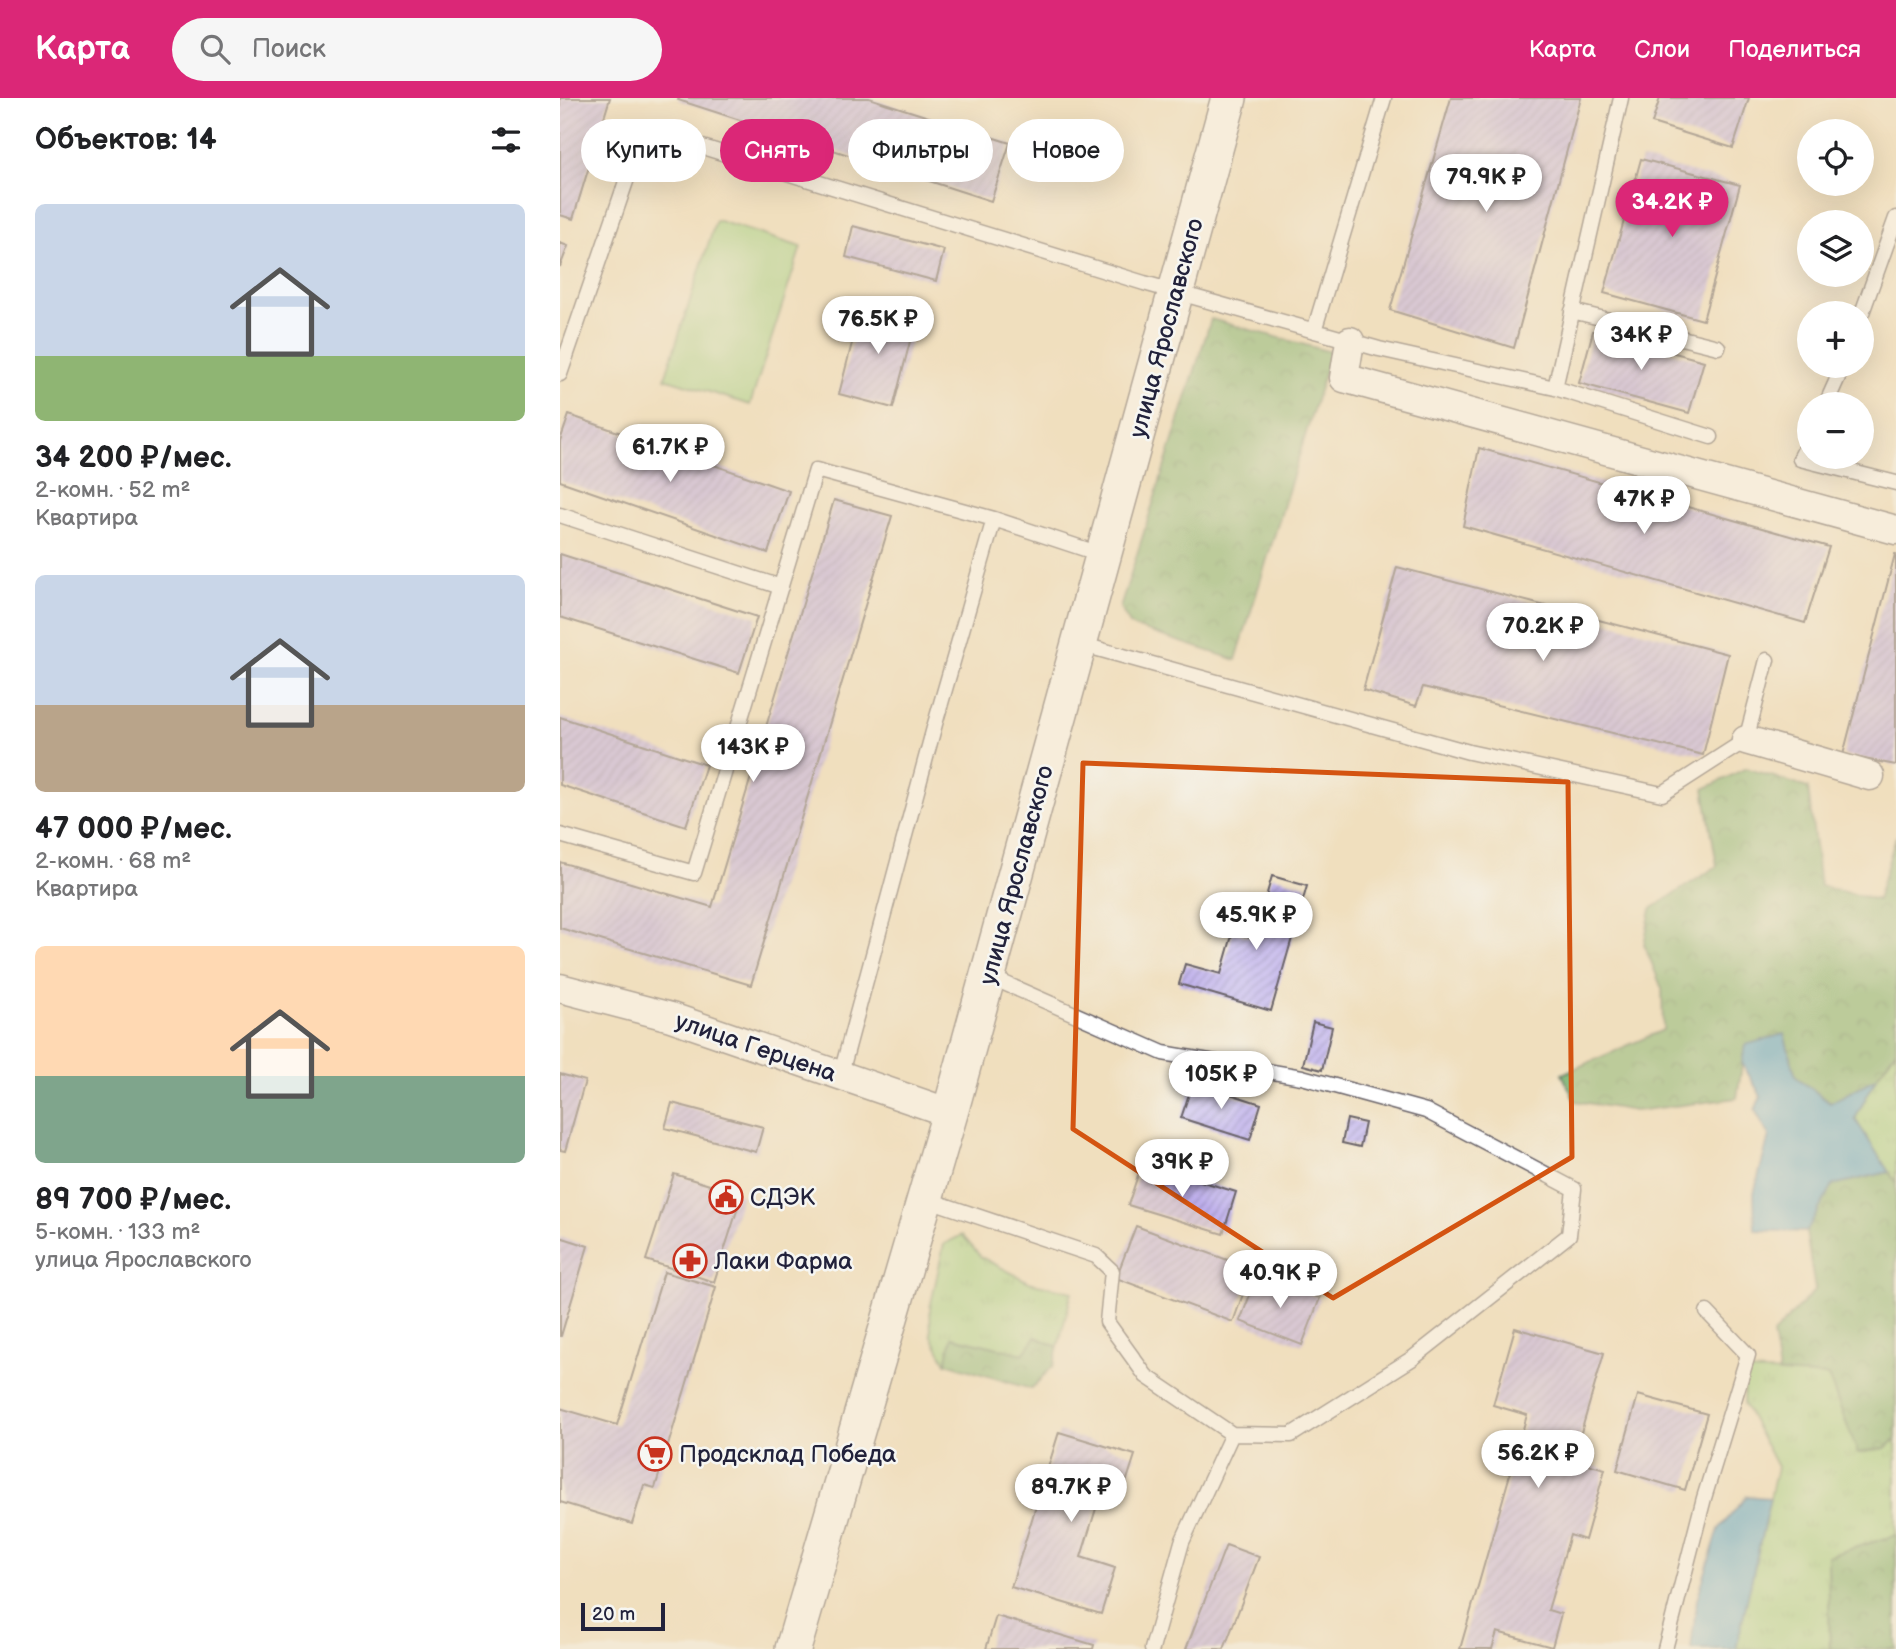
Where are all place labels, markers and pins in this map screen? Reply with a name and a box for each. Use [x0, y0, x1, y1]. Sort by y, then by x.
pin: 79.9K ₽ [1421, 155, 1551, 214]
pin: 34.2K ₽ [1607, 180, 1737, 239]
pin: 76.5K ₽ [813, 296, 943, 356]
pin: 34K ₽ [1592, 313, 1690, 372]
pin: 61.7K ₽ [605, 424, 735, 484]
pin: 47K ₽ [1595, 476, 1693, 536]
pin: 70.2K ₽ [1478, 603, 1608, 663]
pin: 143K ₽ [696, 724, 810, 784]
pin: 45.9K ₽ [1191, 892, 1321, 952]
pin: 105K ₽ [1164, 1052, 1278, 1111]
pin: 39K ₽ [1133, 1140, 1231, 1199]
public building icon: СДЭК [707, 1178, 745, 1216]
place label: СДЭК [750, 1183, 816, 1212]
pharmacy icon: Лаки Фарма [671, 1242, 709, 1280]
place label: Лаки Фарма [713, 1247, 852, 1276]
pin: 40.9K ₽ [1215, 1250, 1345, 1310]
pin: 56.2K ₽ [1473, 1430, 1603, 1490]
supermarket icon: Продсклад Победа [636, 1435, 674, 1473]
place label: Продсклад Победа [679, 1440, 896, 1469]
pin: 89.7K ₽ [1006, 1464, 1136, 1524]

